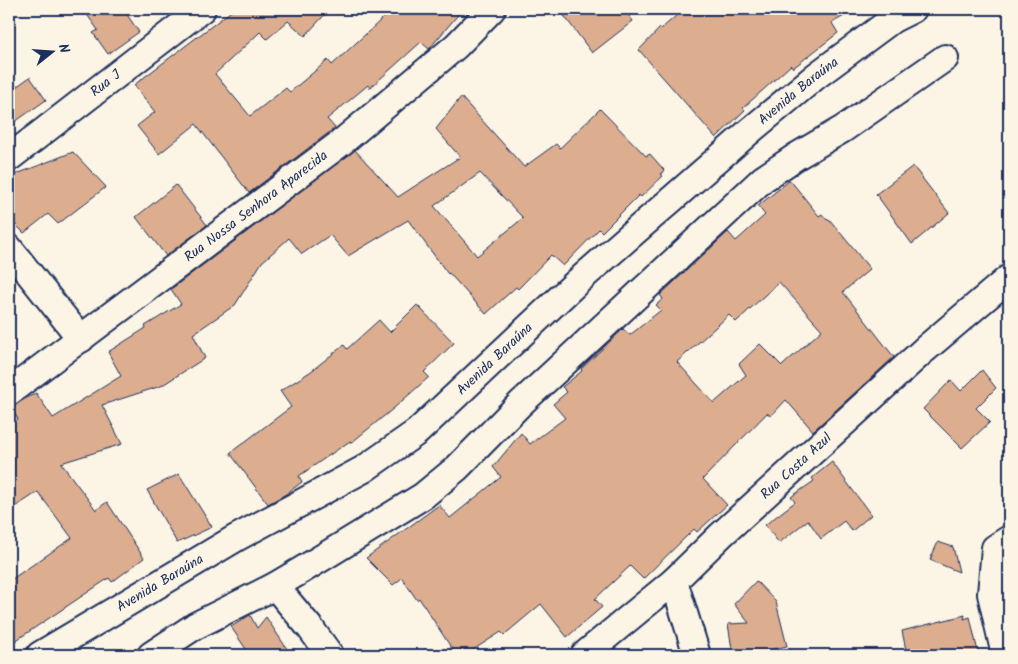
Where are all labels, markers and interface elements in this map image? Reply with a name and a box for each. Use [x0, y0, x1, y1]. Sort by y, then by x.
north arrow [28, 28, 78, 78]
text: N [52, 41, 75, 56]
street label: Avenida Baraúna [753, 52, 843, 131]
street label: Rua J [86, 64, 126, 102]
street label: Rua Nossa Senhora Aparecida [180, 145, 333, 268]
street label: Avenida Baraúna [451, 317, 538, 401]
street label: Rua Costa Azul [755, 428, 837, 505]
street label: Avenida Baraúna [112, 549, 208, 618]

